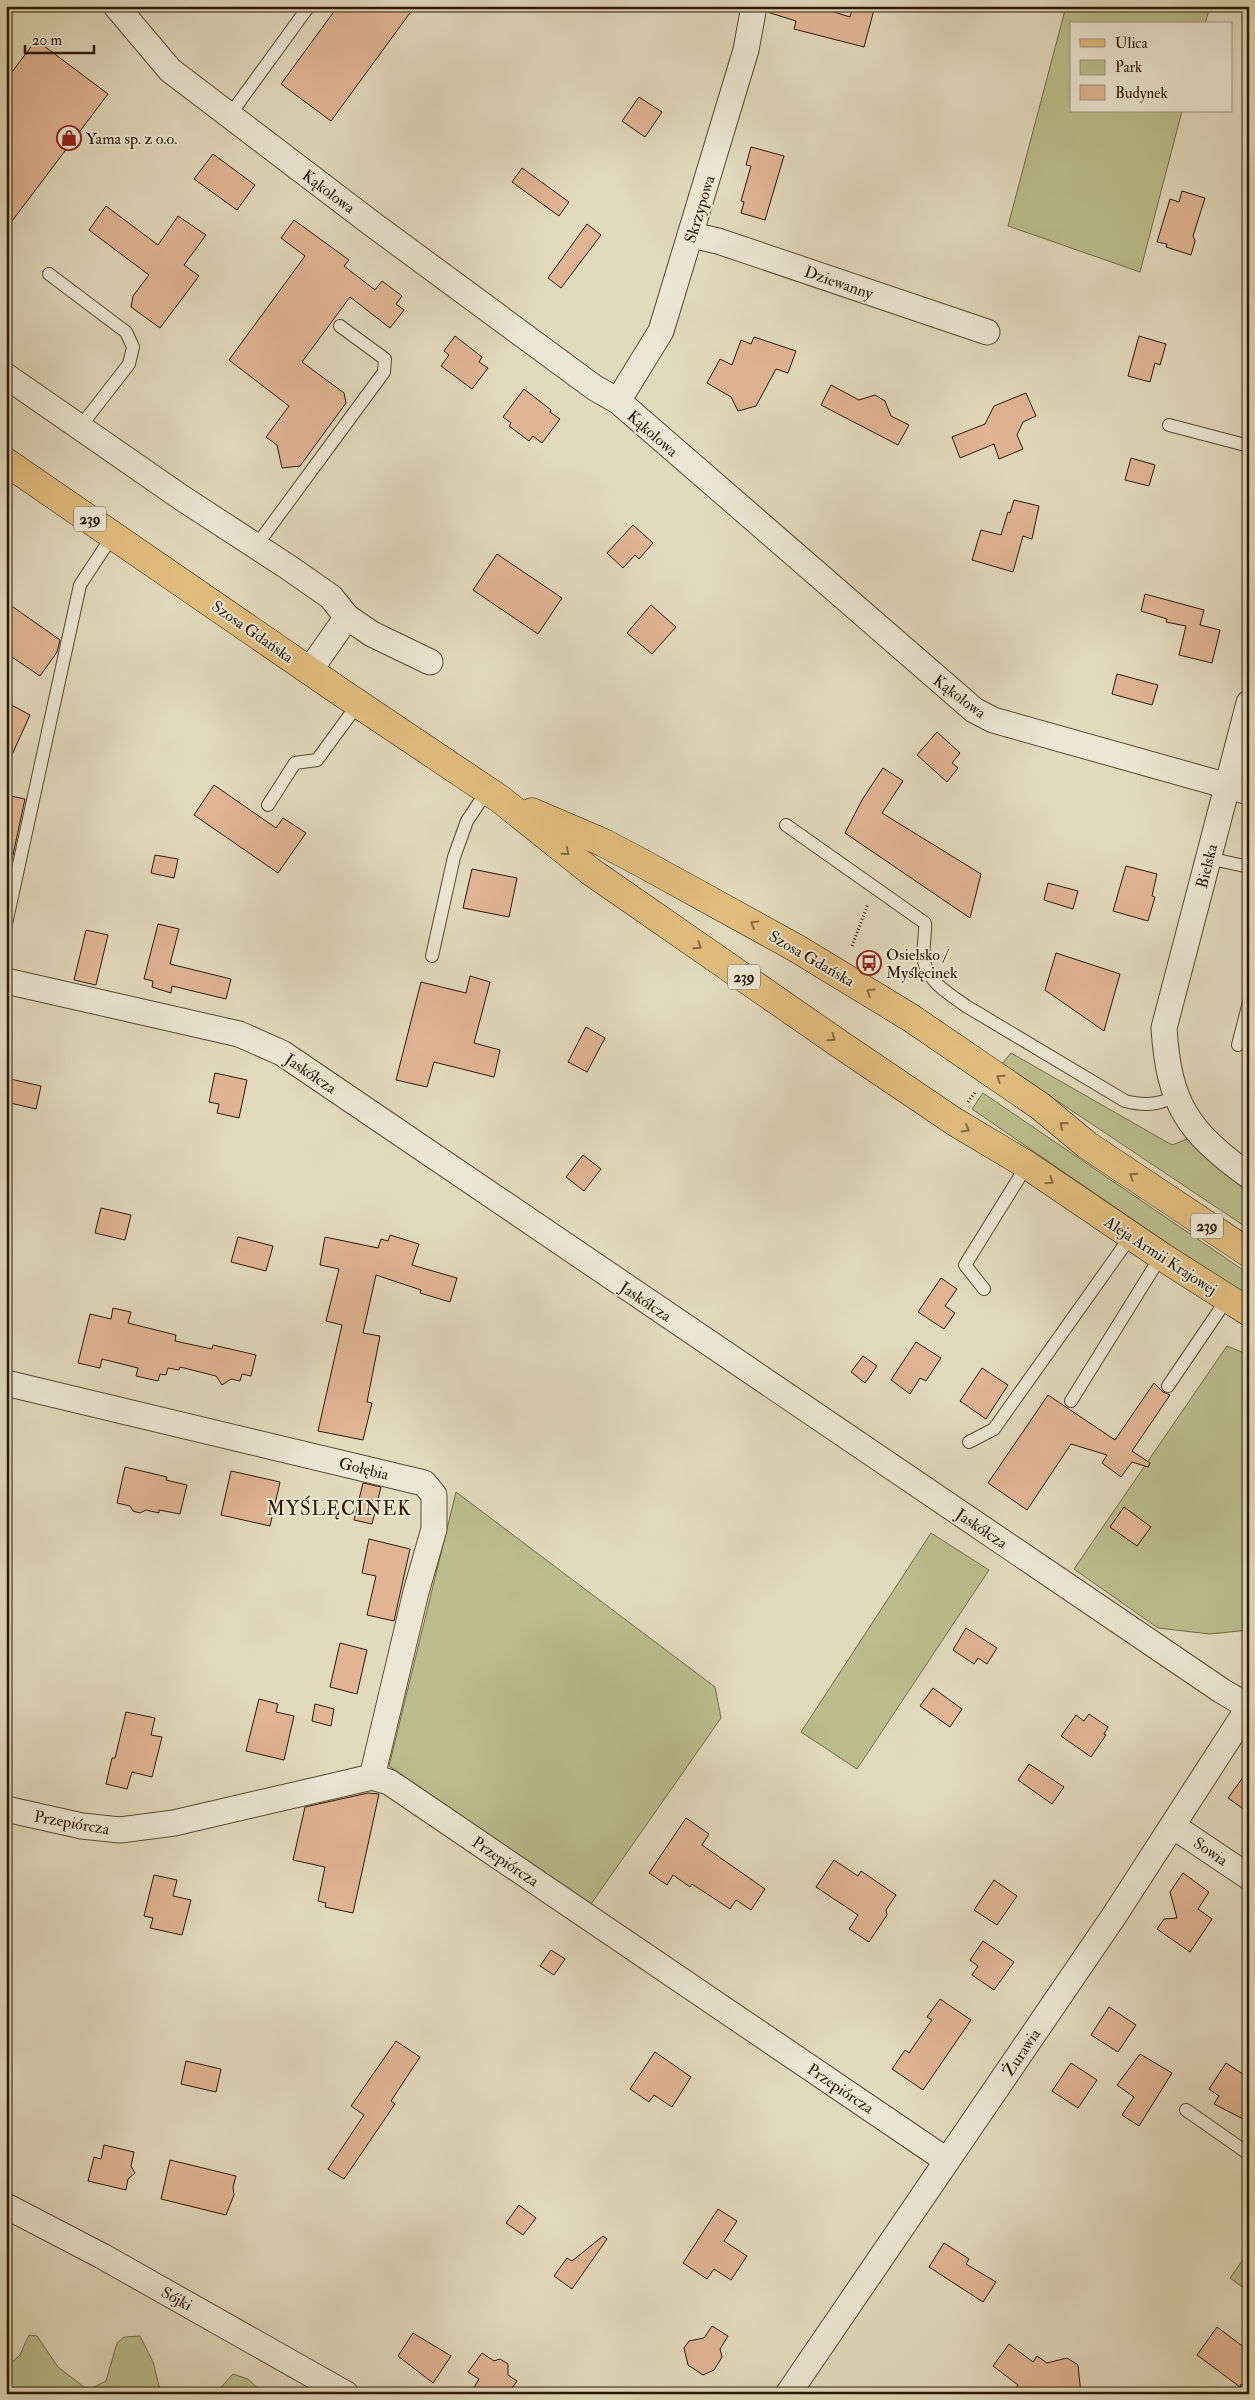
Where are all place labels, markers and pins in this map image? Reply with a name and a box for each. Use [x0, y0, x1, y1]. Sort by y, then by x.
shop icon: Yama sp. z o.o. [56, 125, 82, 151]
place label: Yama sp. z o.o. [86, 129, 177, 150]
place label: Osielsko / Myślęcinek [886, 945, 958, 983]
bus stop icon: Osielsko / Myślęcinek [856, 950, 882, 976]

